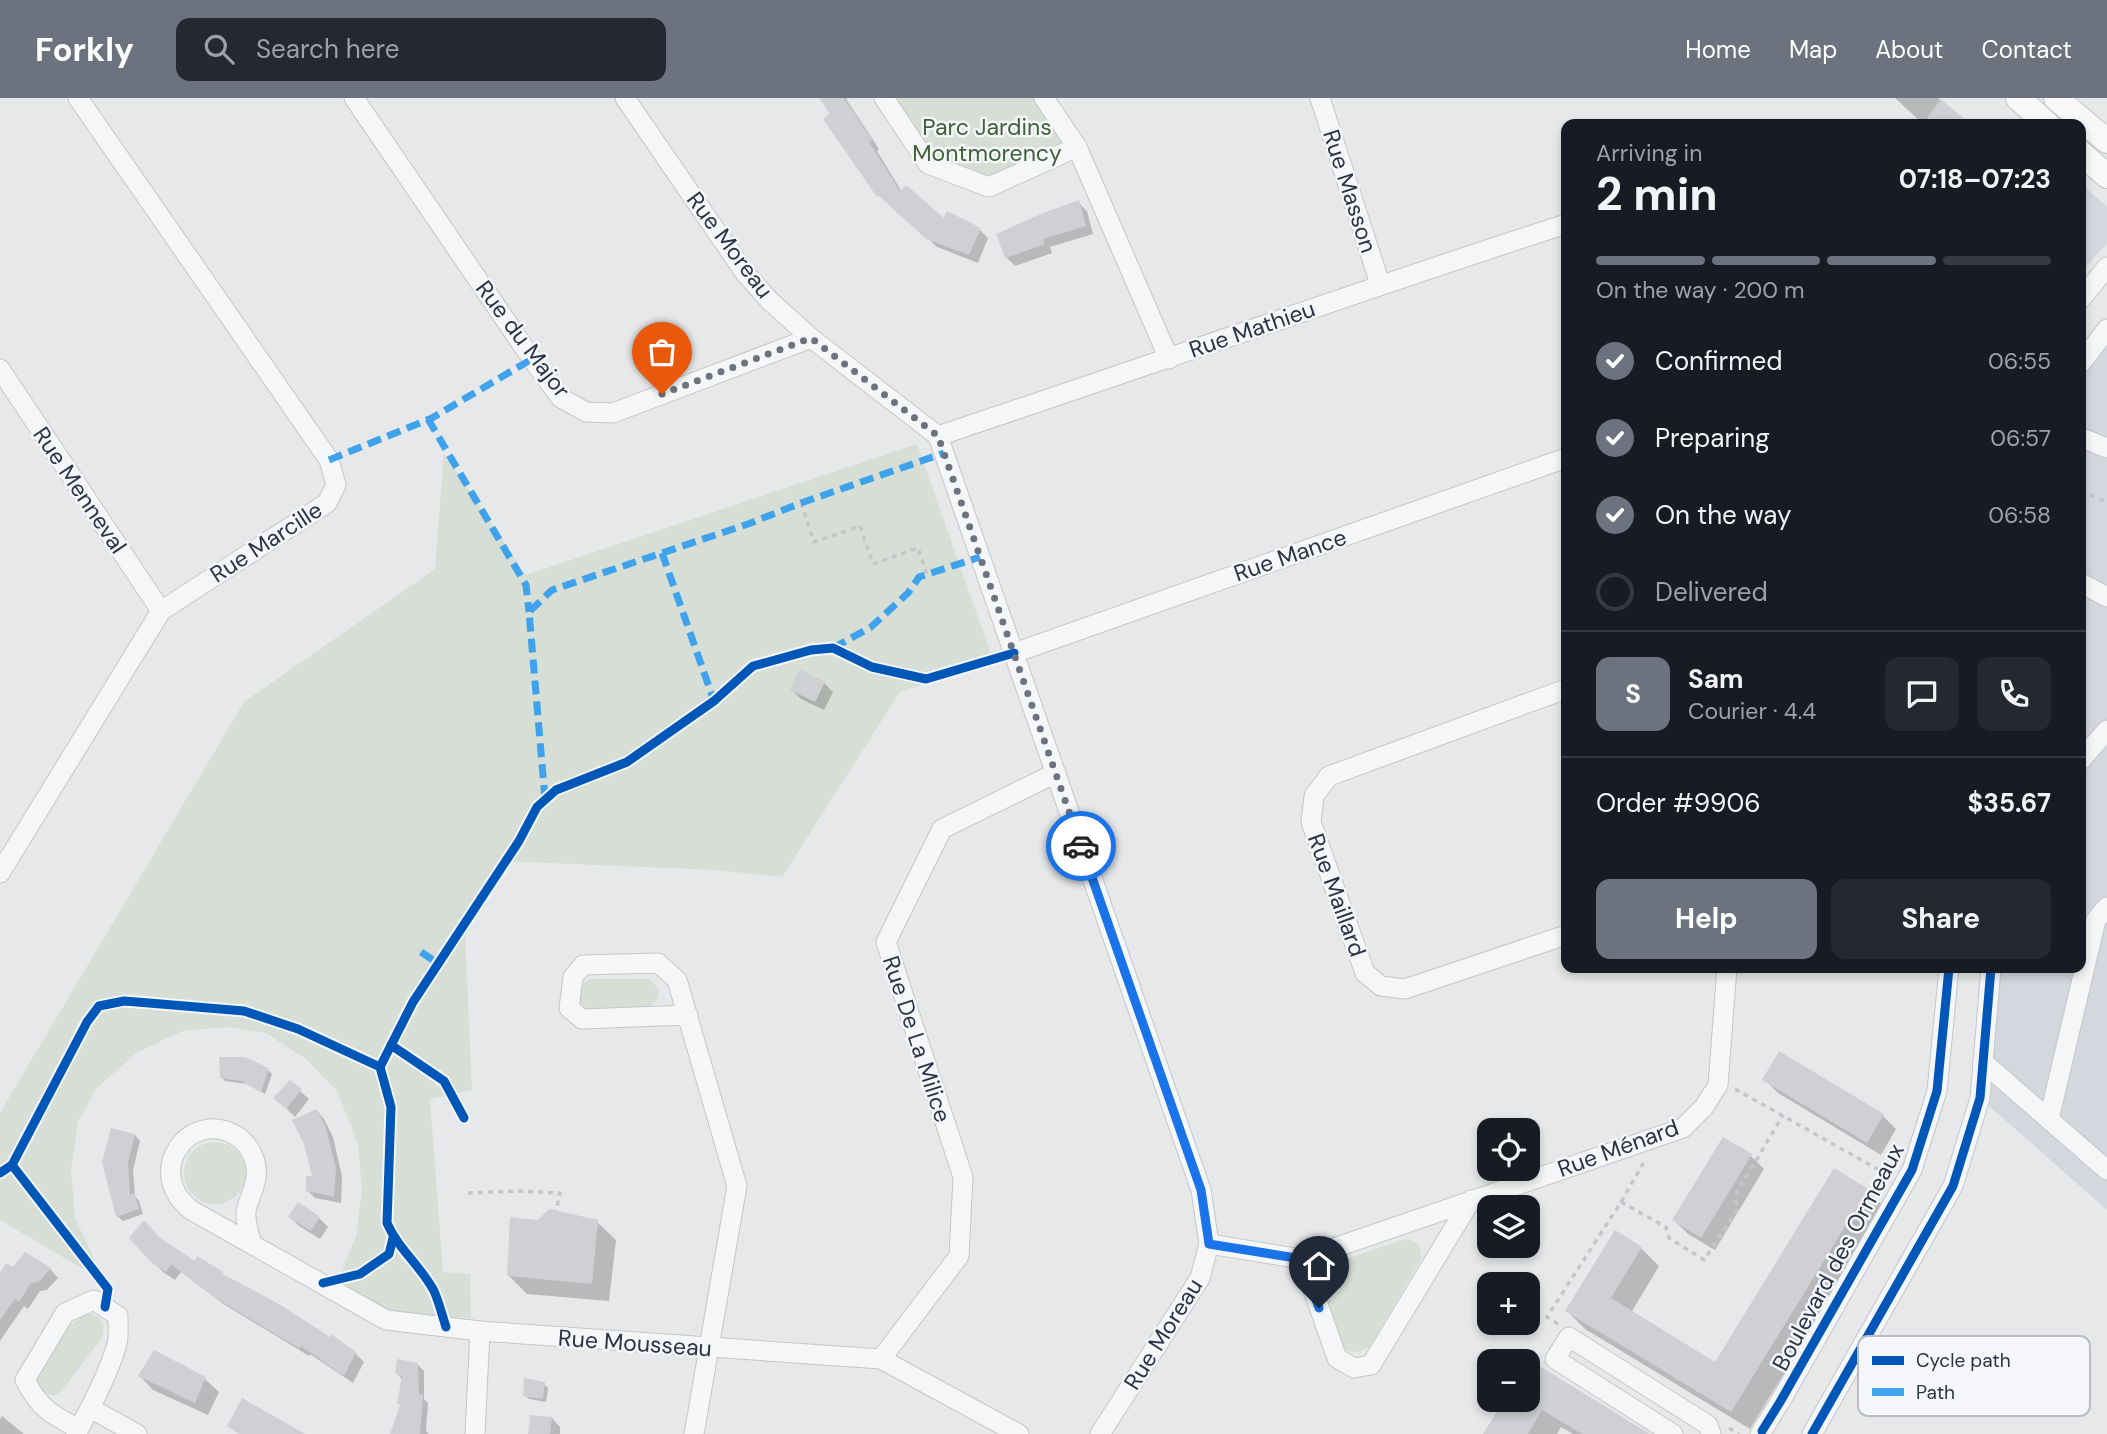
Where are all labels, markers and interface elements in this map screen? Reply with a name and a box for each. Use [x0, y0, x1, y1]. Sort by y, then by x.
search box [176, 18, 666, 81]
text: Forkly [35, 28, 134, 71]
icon: search [200, 30, 238, 68]
text: Search here [256, 32, 399, 66]
text: Home [1685, 34, 1751, 65]
text: Map [1789, 34, 1837, 65]
text: About [1875, 34, 1944, 65]
text: Contact [1982, 34, 2072, 65]
park label: Parc Jardins Montmorency [912, 112, 1062, 168]
street label: Rue Masson [1316, 126, 1384, 256]
text: Arriving in [1596, 138, 1702, 168]
text: 07:18–07:23 [1899, 162, 2051, 196]
text: 2 min [1596, 164, 1718, 224]
street label: Rue Moreau [680, 186, 780, 304]
street label: Rue du Major [469, 274, 577, 404]
text: On the way · 200 m [1596, 275, 1805, 305]
street label: Rue Mathieu [1185, 293, 1319, 365]
pin [632, 322, 692, 394]
icon: bag [643, 333, 681, 371]
icon: check [1596, 342, 1634, 380]
text: Confirmed [1655, 344, 1782, 378]
text: 06:55 [1988, 346, 2051, 376]
icon: check [1596, 419, 1634, 457]
street label: Rue Menneval [27, 421, 133, 559]
text: Preparing [1655, 421, 1770, 455]
text: 06:57 [1990, 423, 2051, 453]
street label: Rue Marcille [204, 495, 328, 589]
icon: check [1596, 496, 1634, 534]
text: On the way [1655, 498, 1791, 532]
text: 06:58 [1988, 500, 2051, 530]
street label: Rue Mance [1230, 522, 1350, 588]
text: Delivered [1655, 575, 1768, 609]
button: chat [1885, 657, 1959, 731]
button: phone [1977, 657, 2051, 731]
text: Sam [1688, 662, 1743, 696]
text: S [1625, 677, 1641, 711]
text: Courier · 4.4 [1688, 696, 1816, 726]
text: Order #9906 [1596, 786, 1761, 820]
text: $35.67 [1968, 786, 2051, 820]
courier [1046, 811, 1116, 881]
icon: car [1062, 827, 1100, 865]
street label: Rue Maillard [1301, 829, 1373, 961]
button: Help [1596, 879, 1817, 959]
button: Share [1831, 879, 2051, 959]
street label: Rue De La Milice [876, 952, 958, 1126]
street label: Rue Ménard [1553, 1112, 1683, 1184]
map controls [1477, 1118, 1540, 1412]
button: locate [1477, 1118, 1540, 1181]
street label: Boulevard des Ormeaux [1765, 1138, 1911, 1376]
button: layers [1477, 1195, 1540, 1258]
pin [1289, 1236, 1349, 1308]
icon: home [1300, 1247, 1338, 1285]
button: + [1477, 1272, 1540, 1335]
street label: Rue Moreau [1117, 1273, 1209, 1395]
street label: Rue Mousseau [557, 1323, 713, 1363]
legend [1858, 1336, 2090, 1416]
text: Cycle path [1916, 1348, 2011, 1373]
button: − [1477, 1349, 1540, 1412]
text: Path [1916, 1380, 1955, 1405]

